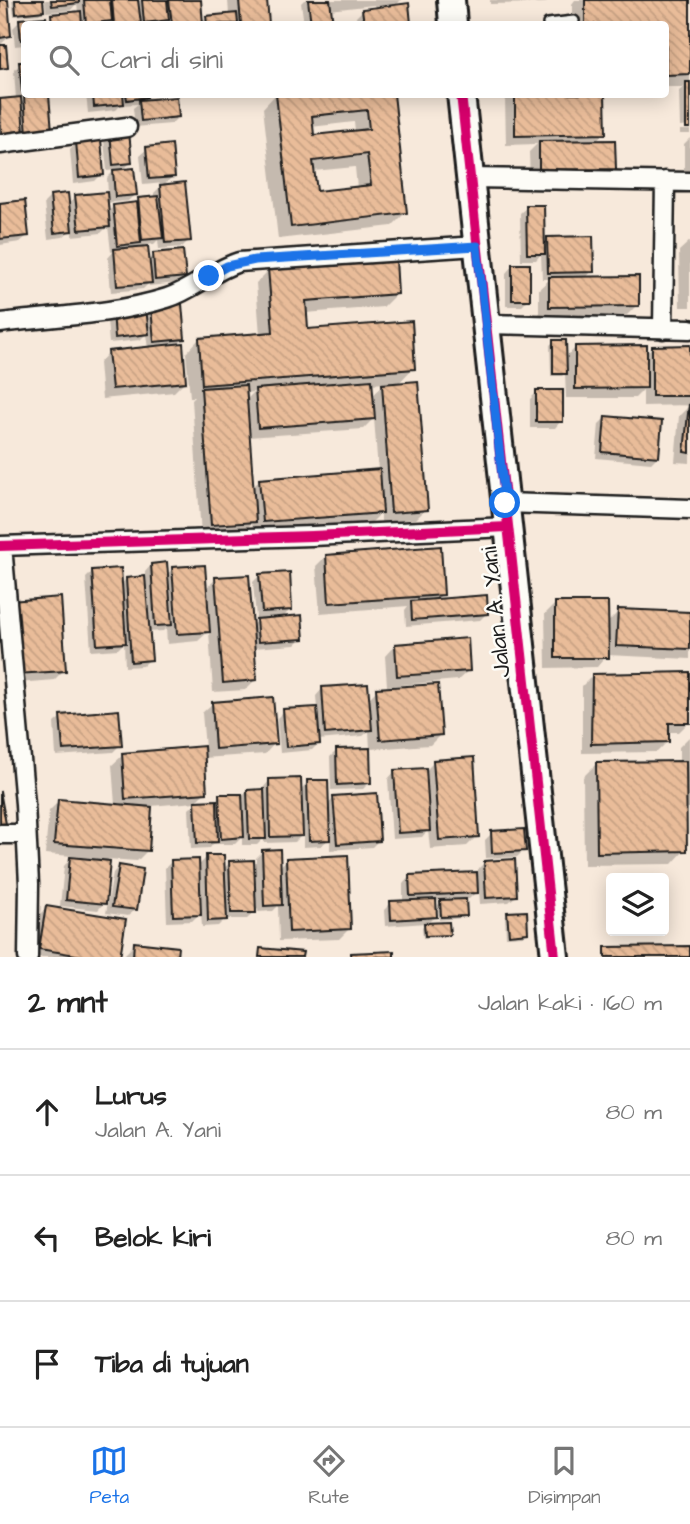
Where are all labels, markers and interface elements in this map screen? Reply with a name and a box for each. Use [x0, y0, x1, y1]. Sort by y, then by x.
search box [21, 21, 669, 98]
icon: search [45, 41, 83, 79]
text: Cari di sini [101, 42, 223, 78]
route end [193, 260, 224, 291]
route start [489, 487, 520, 518]
street label: Jalan A. Yani [472, 544, 520, 679]
map controls [606, 873, 669, 936]
button: layers [606, 873, 669, 936]
text: 2 mnt [28, 982, 108, 1024]
text: Jalan kaki · 160 m [478, 987, 662, 1019]
text: Lurus [95, 1078, 167, 1114]
icon: ahead [28, 1093, 66, 1131]
text: 80 m [605, 1096, 662, 1128]
text: Jalan A. Yani [95, 1114, 221, 1146]
icon: left [28, 1219, 66, 1257]
text: Belok kiri [95, 1220, 211, 1256]
text: 80 m [605, 1222, 662, 1254]
icon: arrive [28, 1345, 66, 1383]
text: Tiba di tujuan [95, 1346, 249, 1382]
tab: Peta [89, 1442, 129, 1511]
tab: Rute [308, 1442, 349, 1511]
tab: Disimpan [528, 1442, 601, 1511]

